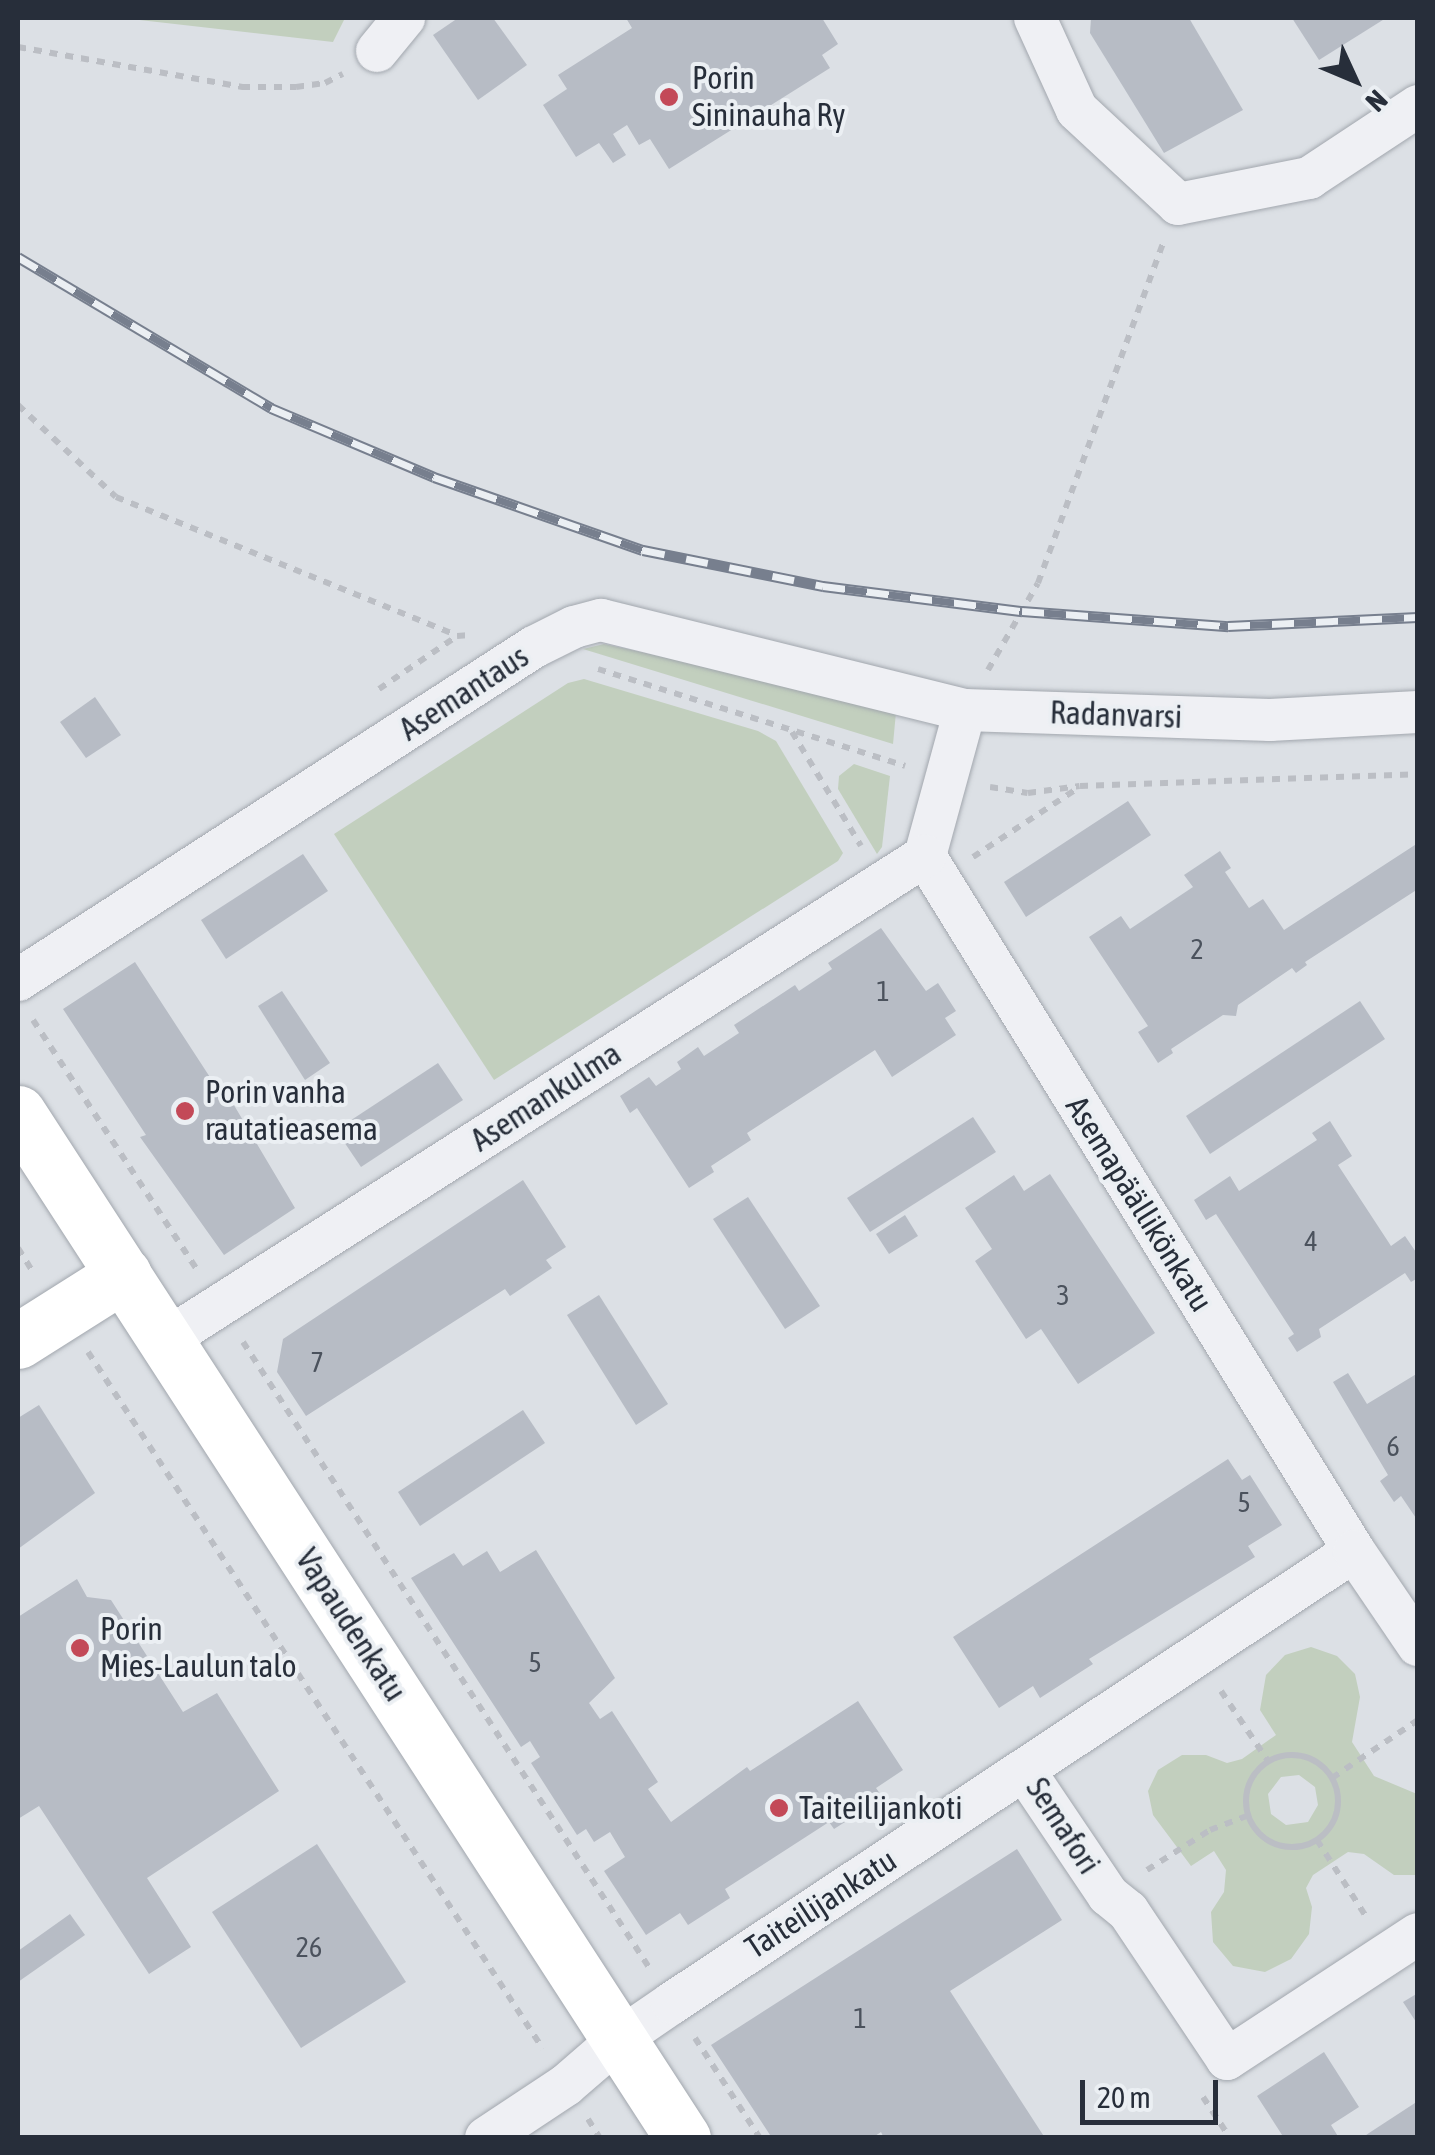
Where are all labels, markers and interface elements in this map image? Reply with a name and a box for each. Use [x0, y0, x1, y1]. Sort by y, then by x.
north arrow [1305, 30, 1405, 130]
place label: Porin Sininauha Ry [692, 60, 846, 135]
marker: Porin Sininauha Ry [656, 84, 682, 110]
text: N [1359, 84, 1394, 118]
street label: Asemantaus [392, 637, 536, 749]
street label: Radanvarsi [1049, 694, 1183, 736]
house number: 2 [1190, 932, 1204, 966]
house number: 1 [876, 974, 890, 1008]
street label: Asemankulma [464, 1034, 628, 1160]
place label: Porin vanha rautatieasema [205, 1074, 378, 1149]
street label: Asemapäällikönkatu [1057, 1089, 1221, 1319]
marker: Porin vanha rautatieasema [174, 1100, 196, 1122]
house number: 4 [1304, 1224, 1318, 1258]
house number: 3 [1056, 1278, 1070, 1312]
house number: 7 [310, 1345, 324, 1379]
house number: 6 [1386, 1429, 1400, 1463]
house number: 5 [1237, 1485, 1251, 1519]
street label: Vapaudenkatu [288, 1542, 414, 1708]
place label: Porin Mies-Laulun talo [100, 1611, 296, 1686]
marker: Porin Mies-Laulun talo [69, 1637, 91, 1659]
house number: 5 [528, 1645, 542, 1679]
street label: Semafori [1018, 1771, 1108, 1881]
place label: Taiteilijankoti [799, 1789, 962, 1827]
marker: Taiteilijankoti [768, 1797, 790, 1819]
street label: Taiteilijankatu [738, 1841, 904, 1967]
house number: 26 [296, 1930, 322, 1964]
house number: 1 [853, 2001, 867, 2035]
scale bar [1085, 2060, 1222, 2122]
text: 20 m [1097, 2080, 1151, 2114]

